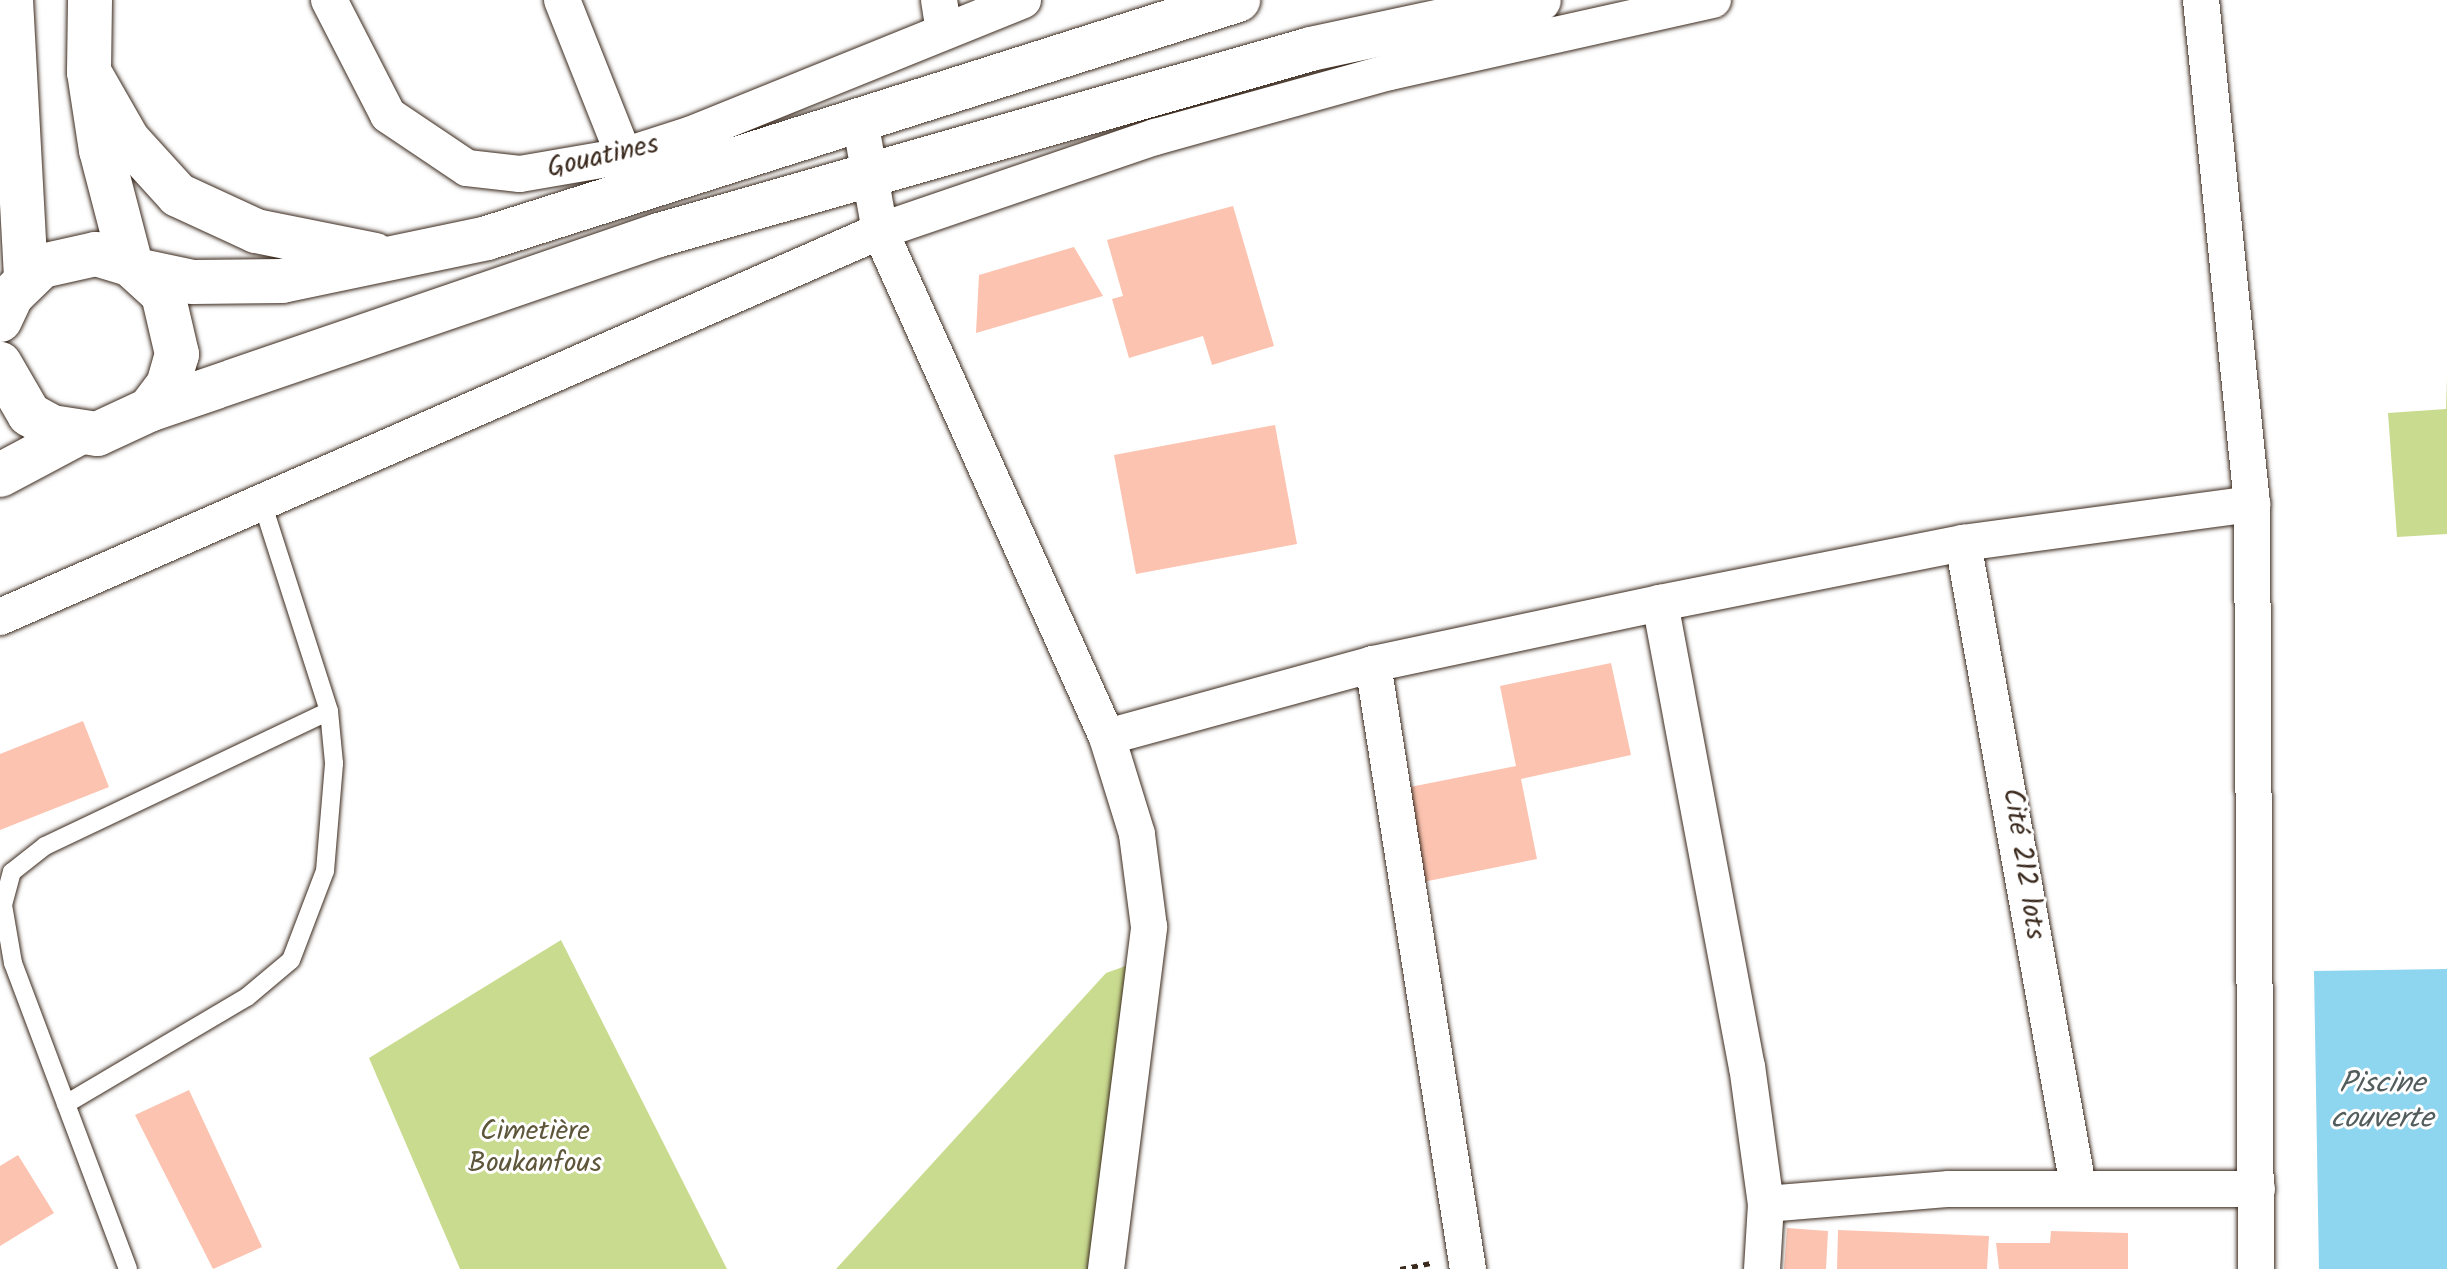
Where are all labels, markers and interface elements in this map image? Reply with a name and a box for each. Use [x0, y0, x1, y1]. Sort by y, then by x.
street label: Gouatines [544, 128, 662, 186]
street label: Cité 212 lots [1994, 786, 2052, 942]
water label: Piscine couverte [2331, 1066, 2433, 1136]
park label: Cimetière Boukanfous [468, 1115, 602, 1181]

